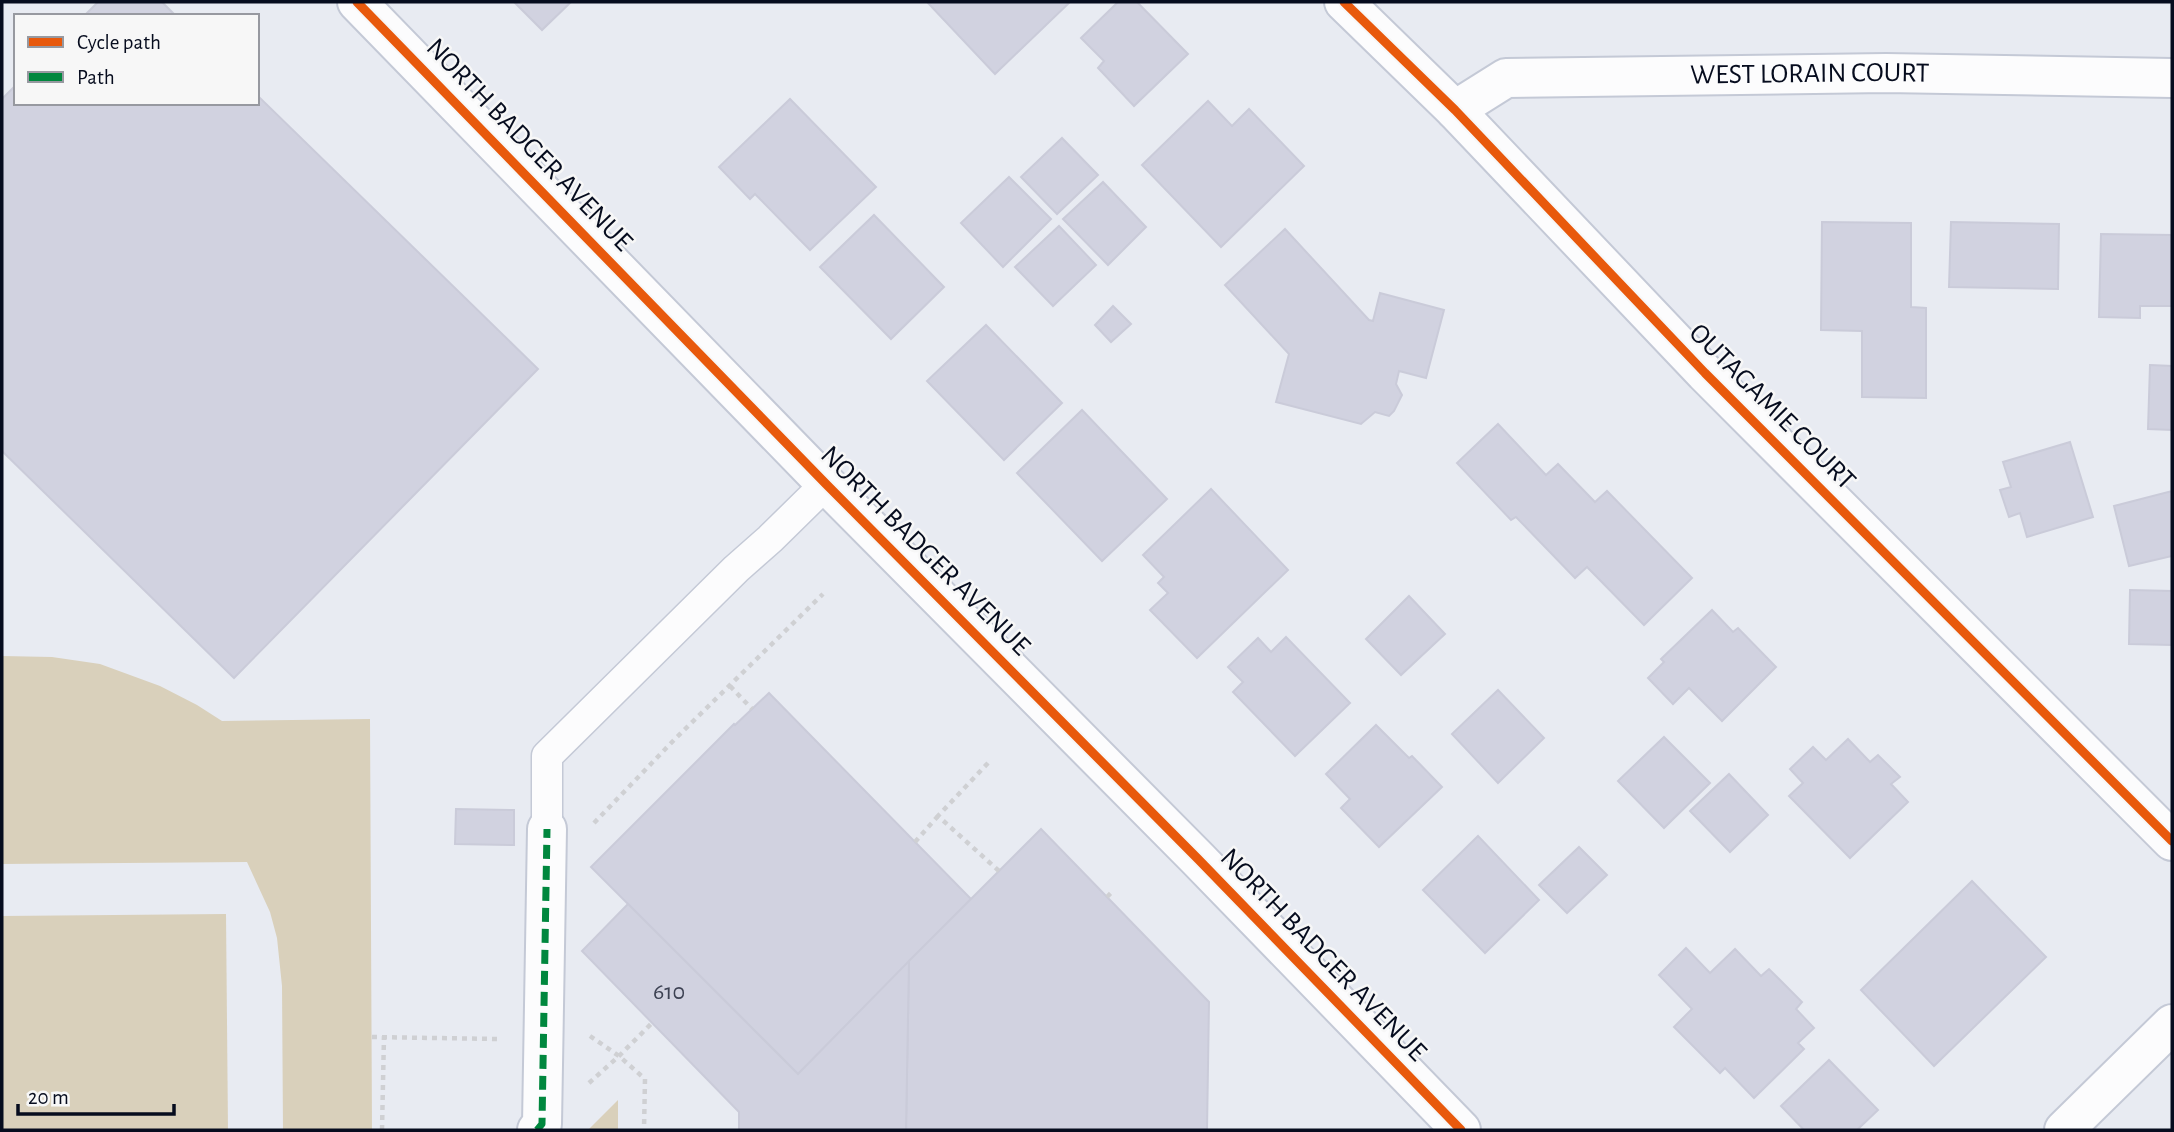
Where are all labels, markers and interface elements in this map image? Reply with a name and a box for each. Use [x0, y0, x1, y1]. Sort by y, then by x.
legend [14, 14, 259, 105]
text: Cycle path [77, 32, 161, 53]
street label: NORTH BADGER AVENUE [421, 33, 637, 257]
street label: WEST LORAIN COURT [1690, 59, 1930, 90]
text: Path [77, 67, 115, 88]
street label: OUTAGAMIE COURT [1684, 319, 1861, 496]
street label: NORTH BADGER AVENUE [815, 441, 1035, 661]
street label: NORTH BADGER AVENUE [1215, 843, 1431, 1067]
house number: 610 [653, 980, 685, 1004]
scale bar [18, 1072, 173, 1116]
text: 20 m [28, 1087, 69, 1108]

